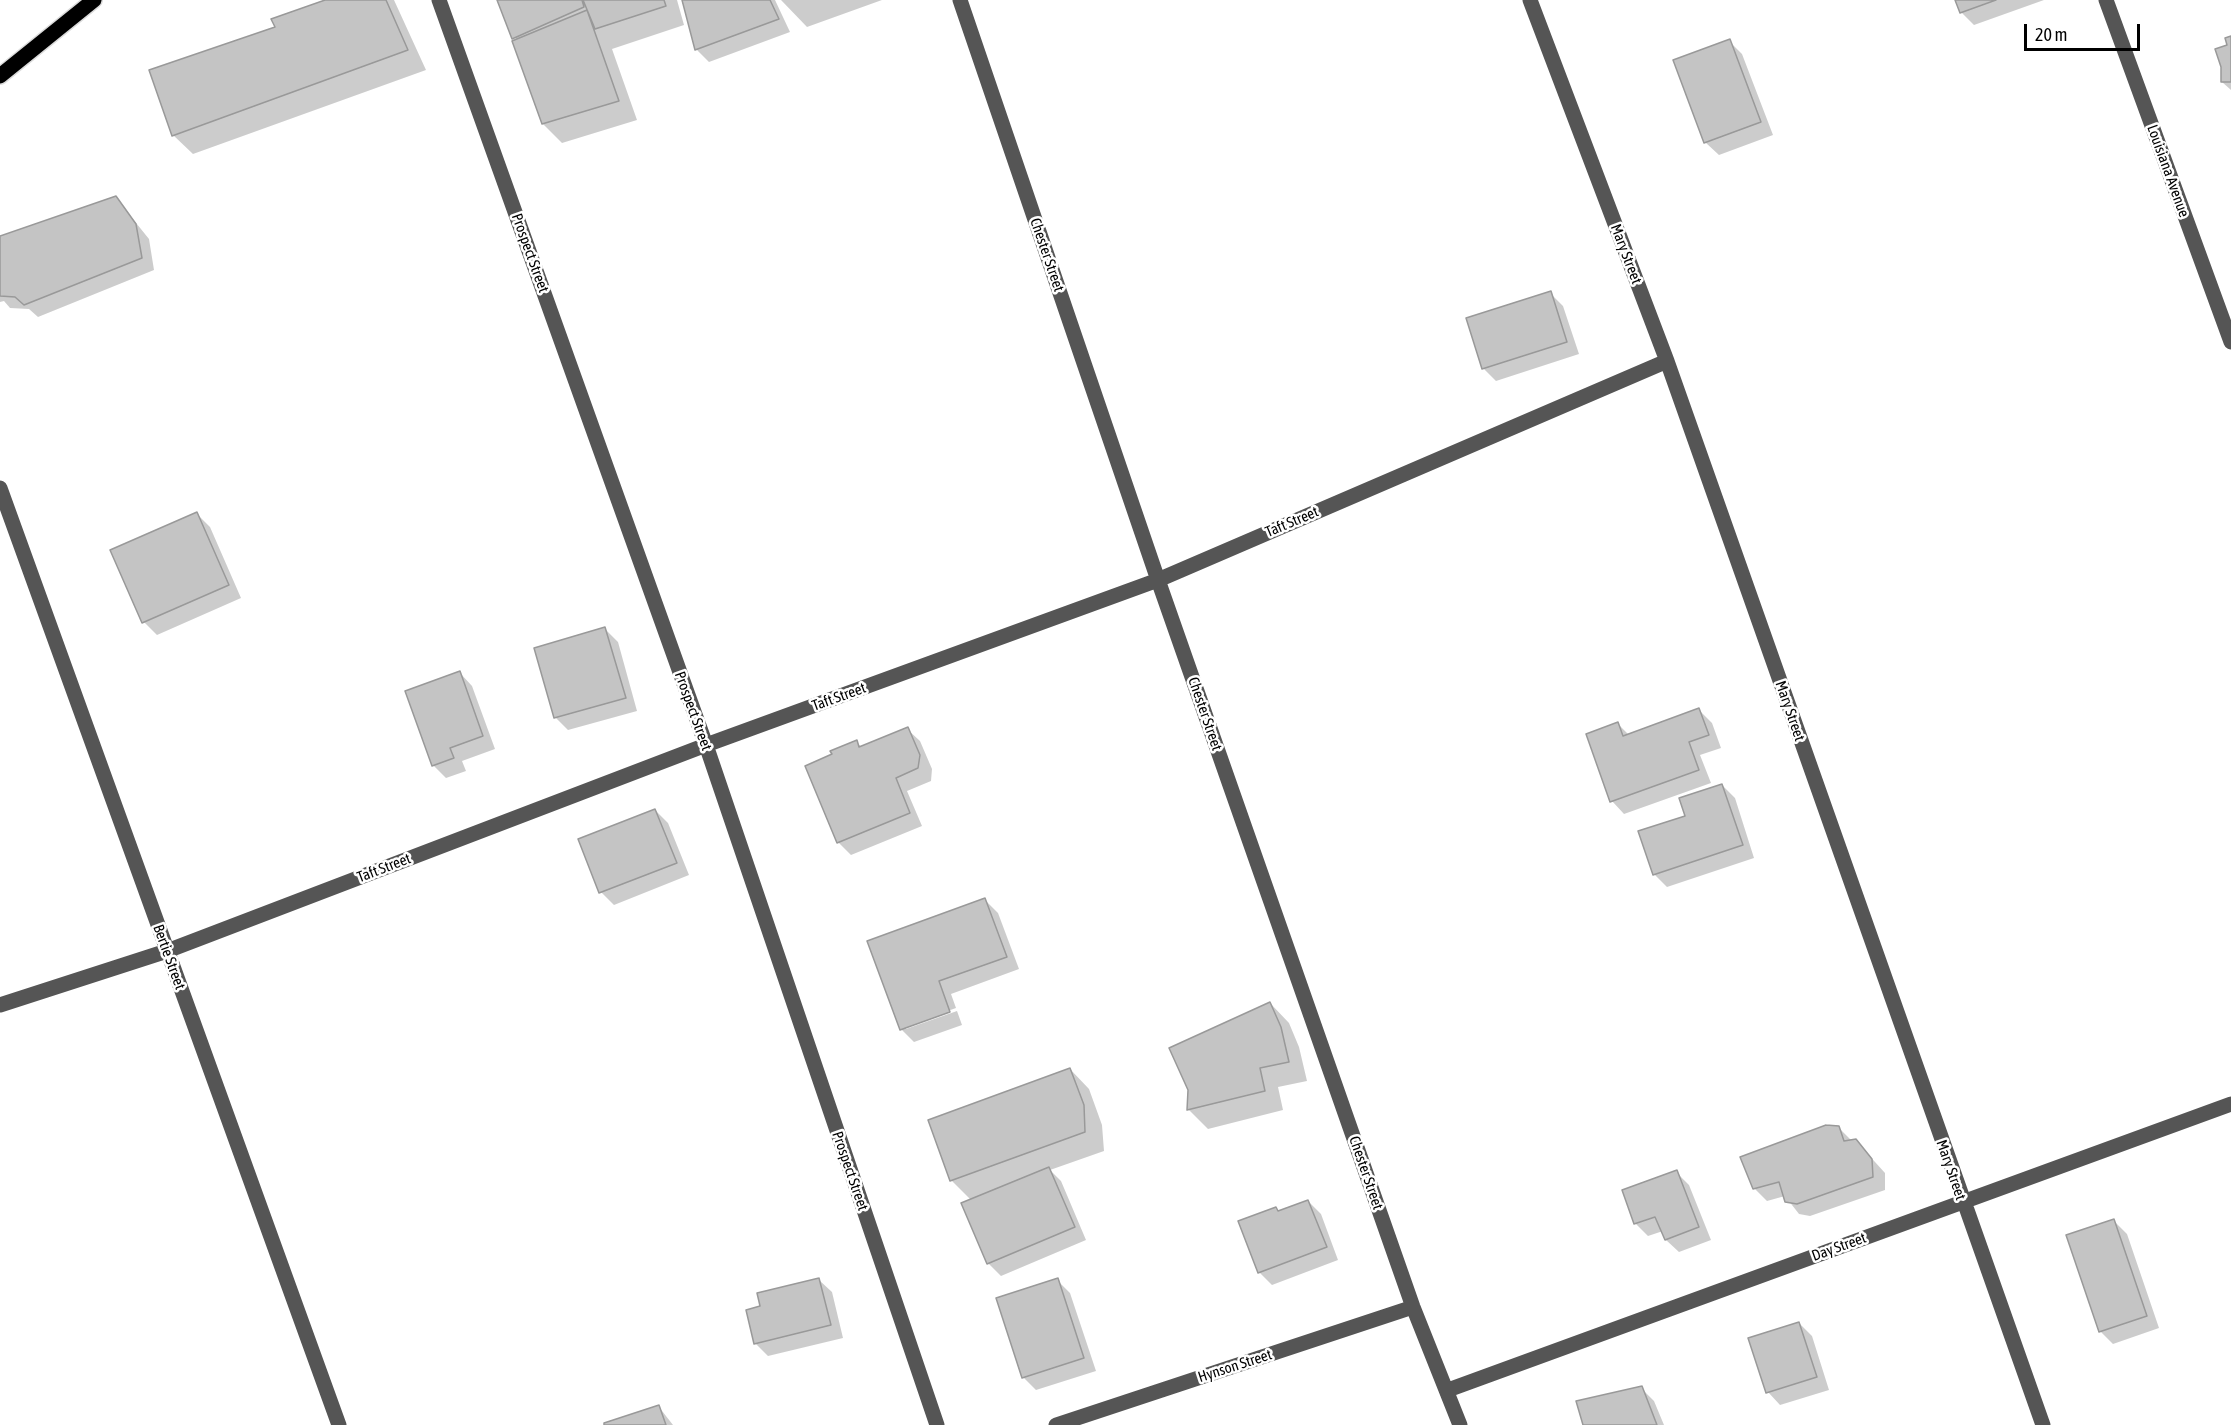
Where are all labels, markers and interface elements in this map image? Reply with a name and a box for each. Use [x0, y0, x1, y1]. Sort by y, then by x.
scale bar [2027, 12, 2142, 50]
text: 20 m [2035, 24, 2067, 45]
street label: Louisiana Avenue [2143, 122, 2193, 220]
street label: Prospect Street [507, 211, 553, 295]
street label: Chester Street [1026, 216, 1068, 294]
street label: Mary Street [1606, 222, 1646, 286]
street label: Taft Street [1263, 503, 1321, 541]
street label: Prospect Street [670, 669, 716, 753]
street label: Chester Street [1184, 675, 1226, 753]
street label: Mary Street [1771, 678, 1809, 744]
street label: Taft Street [810, 679, 868, 715]
street label: Taft Street [355, 850, 413, 886]
street label: Bertie Street [149, 922, 189, 992]
street label: Prospect Street [828, 1129, 872, 1213]
street label: Chester Street [1345, 1134, 1387, 1212]
street label: Mary Street [1932, 1137, 1970, 1203]
street label: Day Street [1809, 1229, 1869, 1265]
street label: Hynson Street [1196, 1346, 1274, 1386]

